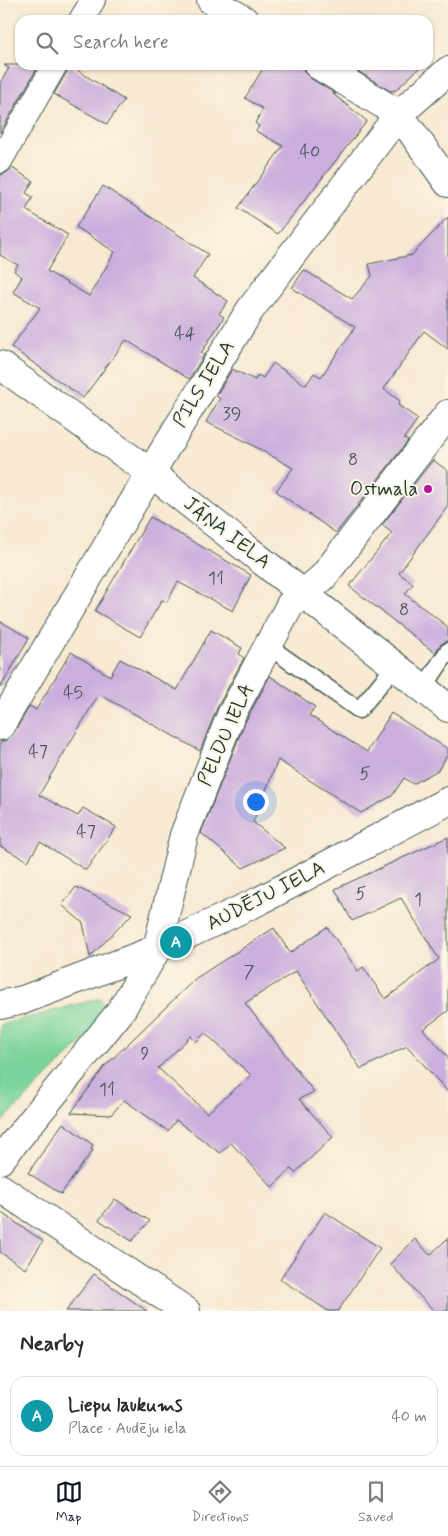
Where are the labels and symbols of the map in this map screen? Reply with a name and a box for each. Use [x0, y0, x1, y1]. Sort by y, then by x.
house number: 40 [300, 140, 320, 164]
house number: 44 [174, 322, 196, 346]
street label: PILS IELA [167, 335, 241, 433]
house number: 39 [223, 402, 241, 426]
house number: 8 [348, 448, 358, 472]
place label: Ostmala [350, 476, 418, 503]
marker: Ostmala [422, 483, 434, 495]
street label: JĀŅA IELA [178, 490, 276, 576]
house number: 11 [208, 567, 224, 591]
house number: 8 [399, 598, 409, 622]
street label: PELDU IELA [191, 680, 261, 790]
house number: 45 [63, 681, 83, 705]
house number: 47 [28, 740, 48, 764]
house number: 5 [360, 762, 371, 786]
your location [243, 789, 269, 815]
house number: 47 [76, 820, 96, 844]
street label: AUDĒJU IELA [202, 855, 330, 937]
house number: 5 [356, 882, 367, 906]
house number: 1 [414, 888, 422, 912]
pin: A [160, 923, 192, 961]
house number: 7 [244, 960, 255, 984]
house number: 9 [141, 1042, 150, 1066]
house number: 11 [99, 1078, 115, 1102]

